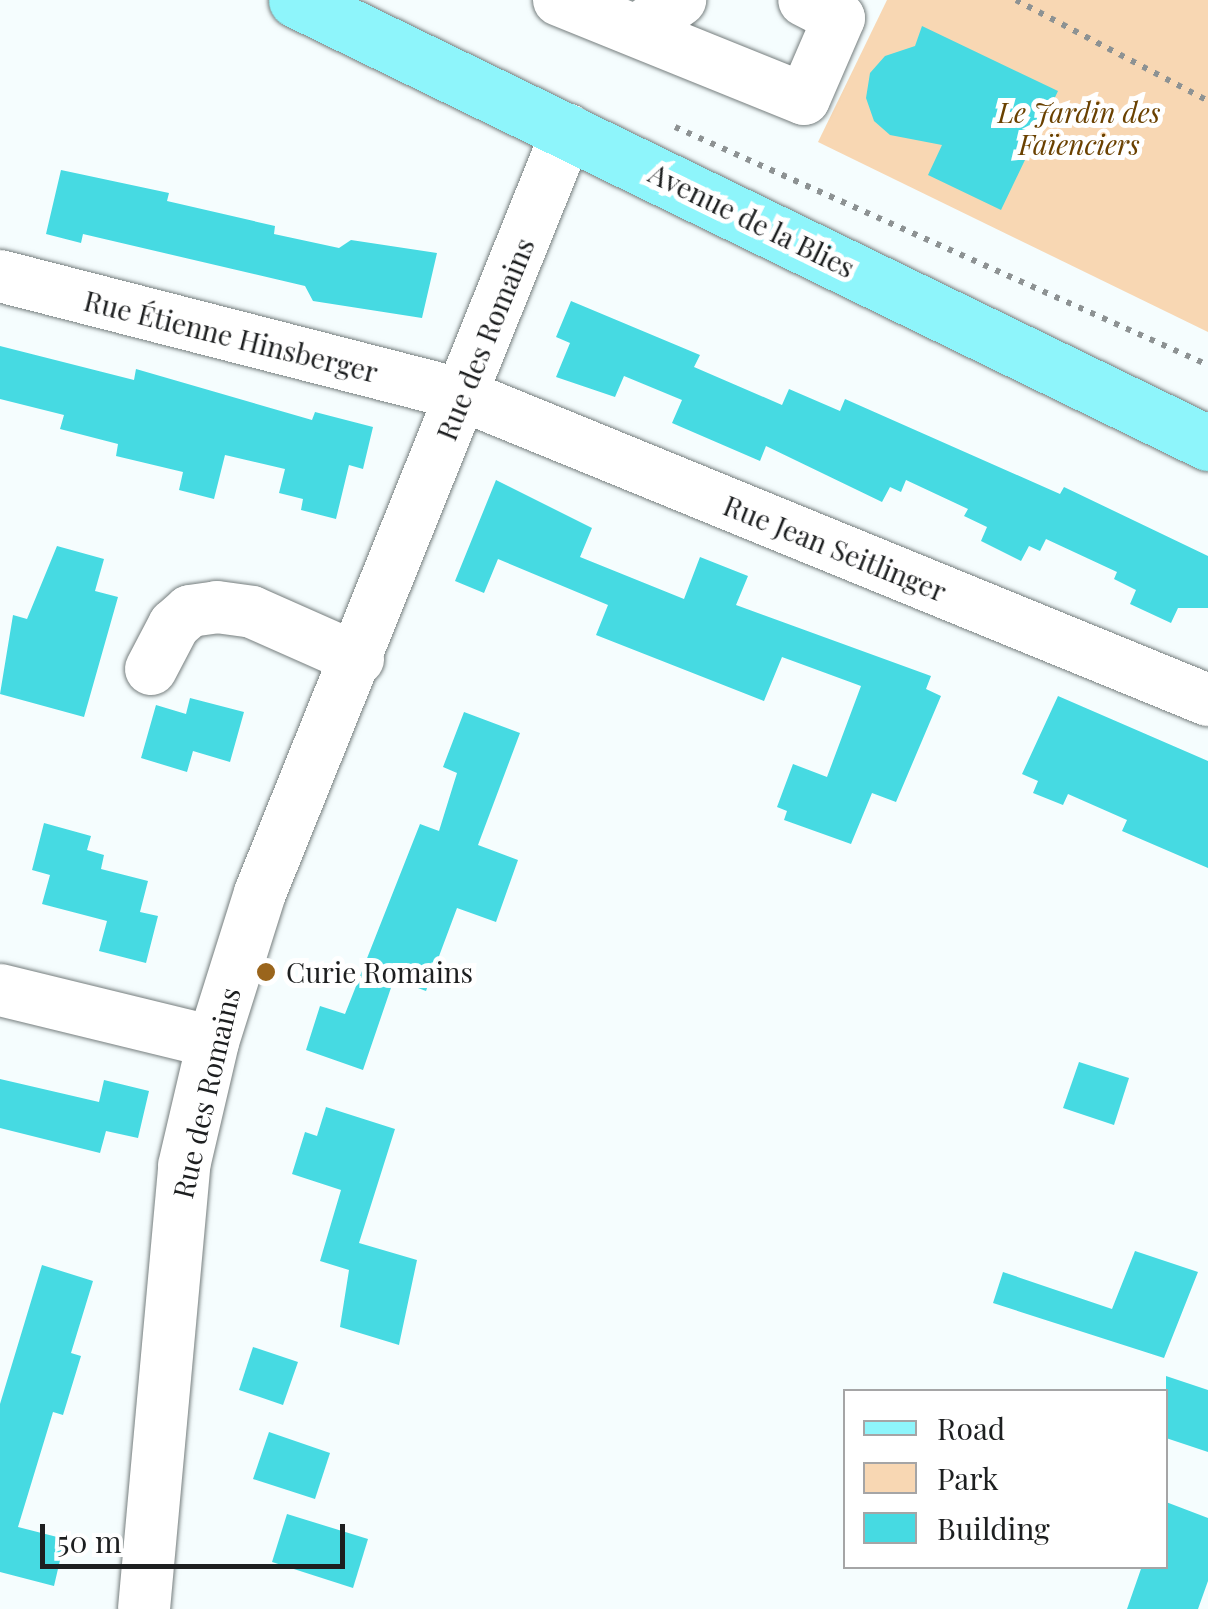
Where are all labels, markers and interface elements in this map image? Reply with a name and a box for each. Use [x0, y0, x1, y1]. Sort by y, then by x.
park label: Le Jardin des Faïenciers [998, 95, 1160, 161]
street label: Avenue de la Blies [643, 155, 861, 285]
street label: Rue des Romains [429, 233, 541, 445]
street label: Rue Étienne Hinsberger [81, 283, 381, 389]
street label: Rue Jean Seitlinger [719, 488, 951, 608]
place label: Curie Romains [286, 955, 473, 989]
marker: Curie Romains [255, 961, 277, 983]
street label: Rue des Romains [165, 984, 247, 1202]
legend [843, 1389, 1168, 1569]
text: Road [937, 1408, 1005, 1448]
text: Park [937, 1458, 999, 1498]
scale bar [45, 1504, 350, 1566]
text: Building [937, 1508, 1050, 1548]
text: 50 m [57, 1521, 122, 1561]

